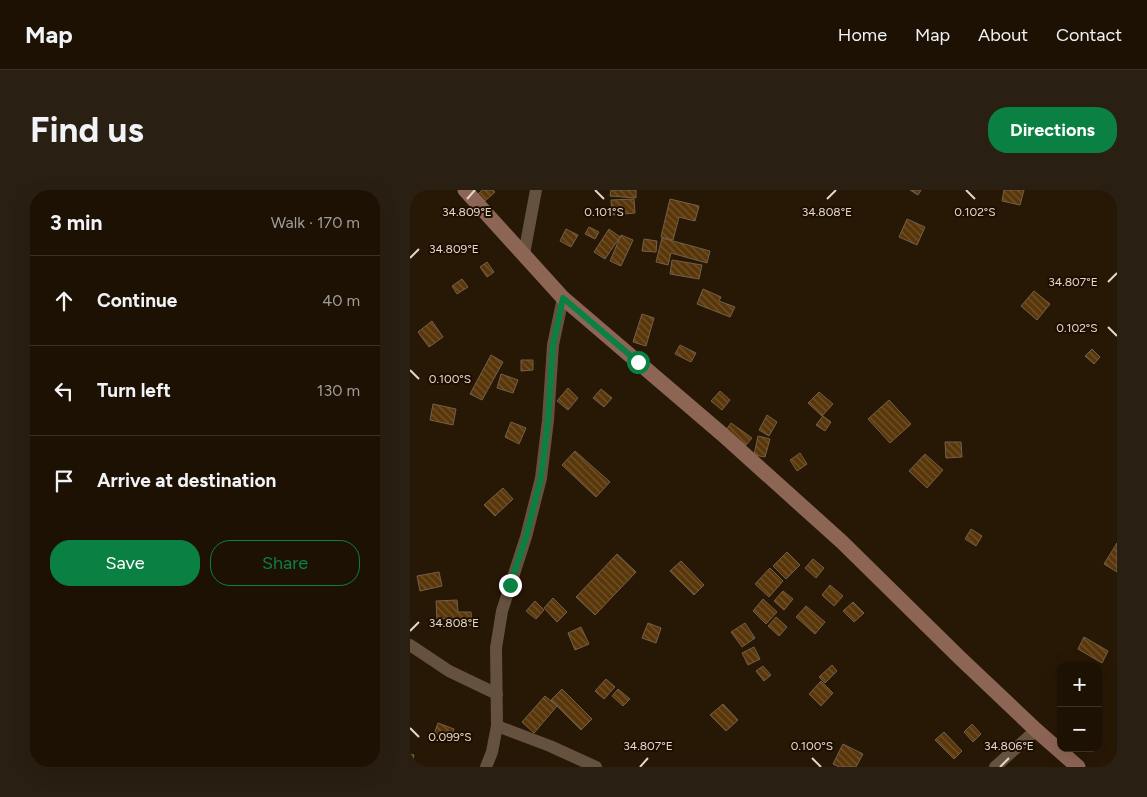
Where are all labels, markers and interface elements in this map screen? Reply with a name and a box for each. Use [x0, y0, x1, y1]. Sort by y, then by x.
text: Map [25, 20, 73, 49]
text: Home [838, 24, 887, 46]
text: Map [915, 24, 950, 46]
text: About [978, 24, 1028, 46]
text: Contact [1056, 24, 1122, 46]
button: Directions [988, 107, 1117, 153]
text: Find us [30, 109, 144, 151]
text: 34.809°E [442, 205, 492, 219]
text: 0.101°S [584, 205, 624, 219]
text: 34.808°E [802, 205, 852, 219]
text: 0.102°S [954, 205, 996, 219]
text: 3 min [50, 210, 102, 235]
text: Walk · 170 m [271, 213, 360, 232]
text: 34.809°E [429, 242, 479, 256]
text: 34.807°E [1048, 275, 1098, 289]
icon: ahead [50, 287, 78, 315]
text: Continue [97, 289, 177, 312]
text: 40 m [322, 291, 360, 310]
text: 0.102°S [1056, 321, 1098, 335]
route start [627, 351, 650, 374]
text: 0.100°S [429, 372, 471, 386]
icon: left [50, 377, 78, 405]
text: Turn left [97, 379, 171, 402]
text: 130 m [317, 381, 360, 400]
icon: arrive [50, 467, 78, 495]
text: Arrive at destination [97, 469, 276, 492]
button: Save [50, 540, 200, 586]
button: Share [210, 540, 360, 586]
route end [499, 574, 522, 597]
text: 34.808°E [429, 616, 479, 630]
map controls [1057, 662, 1102, 752]
button: + [1057, 662, 1102, 707]
button: − [1057, 707, 1102, 752]
text: 0.099°S [428, 730, 472, 744]
text: 34.807°E [623, 739, 673, 753]
text: 0.100°S [791, 739, 833, 753]
text: 34.806°E [984, 739, 1034, 753]

